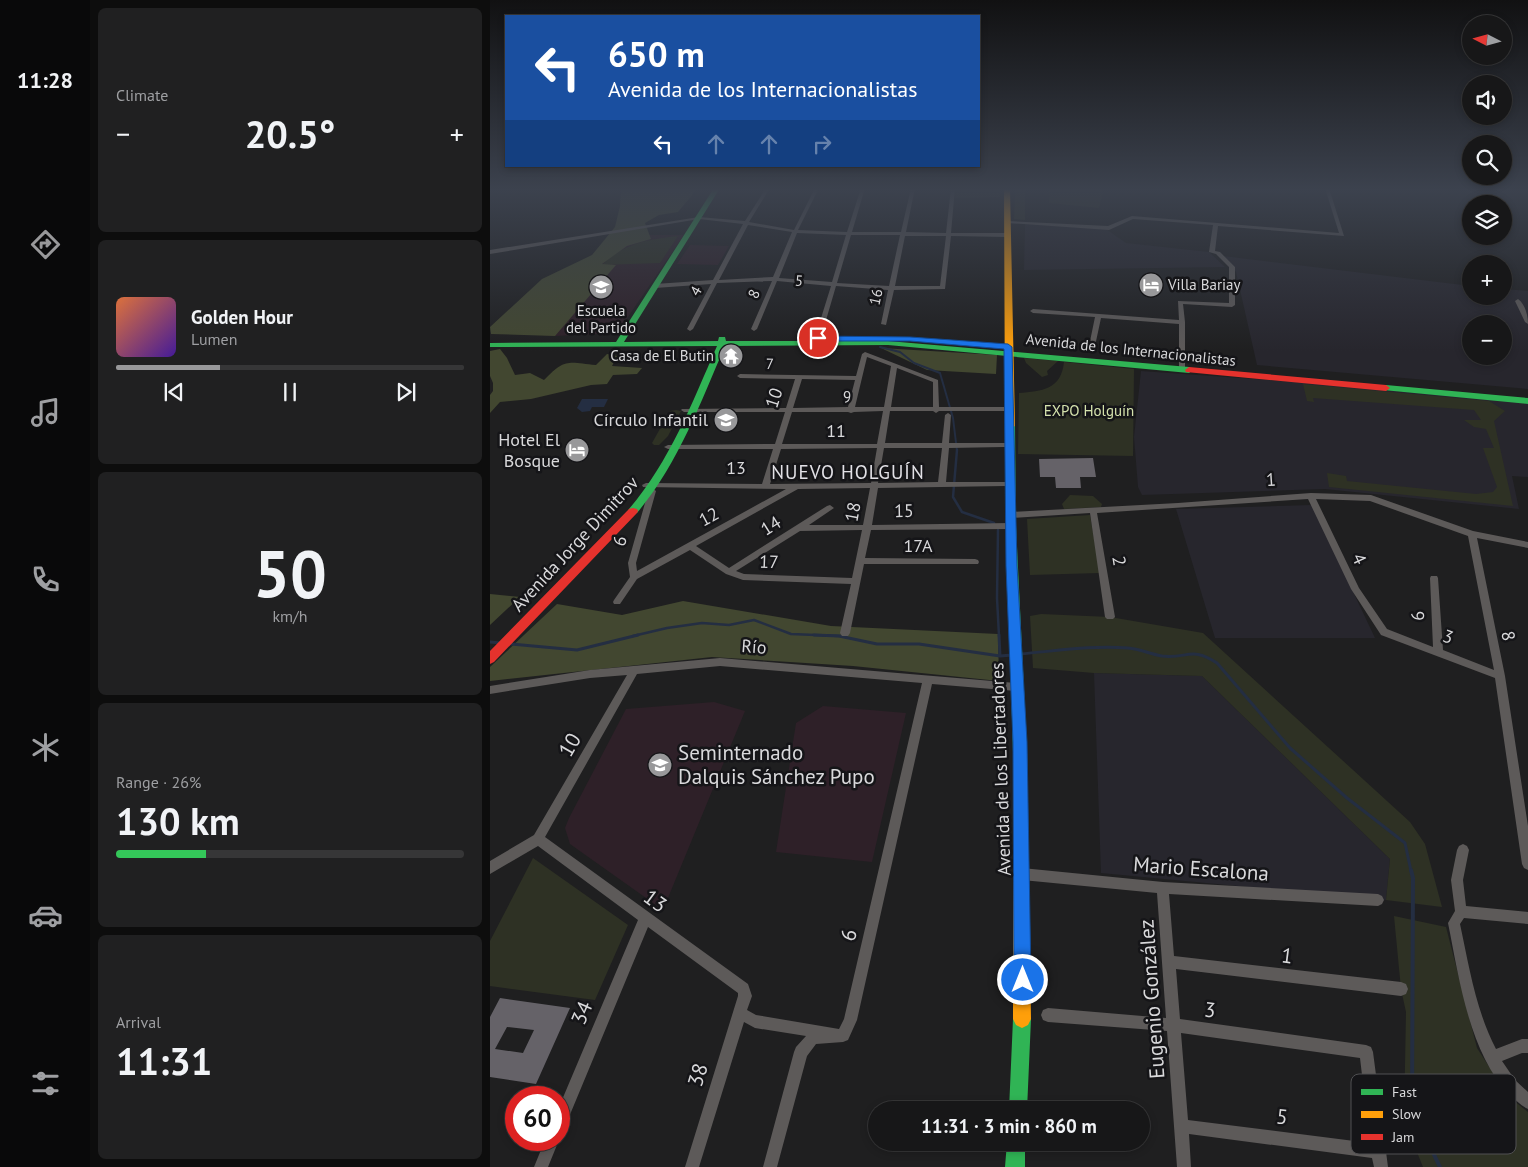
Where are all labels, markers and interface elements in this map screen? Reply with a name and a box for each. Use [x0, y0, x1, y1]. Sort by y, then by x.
north arrow [1462, 15, 1512, 65]
map controls [1462, 15, 1512, 365]
text: 650 m [608, 31, 705, 77]
icon: left [525, 35, 590, 100]
text: 11:28 [17, 66, 73, 94]
text: Avenida de los Internacionalistas [608, 75, 917, 103]
button: sound [1462, 75, 1512, 125]
text: Climate [116, 85, 168, 105]
text: 20.5° [245, 109, 335, 158]
text: − [116, 115, 130, 152]
text: + [450, 115, 464, 152]
icon: left [649, 130, 677, 158]
icon: ahead [702, 130, 730, 158]
icon: ahead [755, 130, 783, 158]
icon: right [808, 130, 836, 158]
button: search [1462, 135, 1512, 185]
button: layers [1462, 195, 1512, 245]
icon: directions [28, 227, 63, 262]
button: + [1462, 255, 1512, 305]
street label: 5 [794, 271, 804, 290]
hotel icon: Villa Bariay [1138, 272, 1164, 298]
school or university icon: Escuela del Partido [588, 274, 614, 300]
place label: Villa Bariay [1167, 275, 1241, 294]
street label: 4 [685, 283, 706, 299]
street label: 8 [743, 286, 764, 301]
street label: 16 [865, 287, 887, 307]
place label: Escuela del Partido [566, 301, 636, 337]
text: Golden Hour [191, 305, 293, 329]
button: − [1462, 315, 1512, 365]
pin [797, 317, 839, 359]
icon: arrive [804, 324, 832, 352]
text: Lumen [191, 329, 237, 349]
street label: Avenida de los Internacionalistas [1025, 329, 1237, 370]
temple icon: Casa de El Butin [718, 343, 744, 369]
place label: Casa de El Butin [610, 346, 714, 365]
street label: 7 [766, 354, 774, 373]
icon: previous [160, 378, 188, 406]
icon: pause [276, 378, 304, 406]
icon: next [392, 378, 420, 406]
street label: 10 [760, 385, 788, 411]
street label: 9 [843, 387, 851, 406]
icon: music [28, 395, 63, 430]
park label: EXPO Holguín [1044, 401, 1134, 420]
school or university icon: Círculo Infantil [713, 407, 739, 433]
place label: Círculo Infantil [593, 408, 709, 431]
street label: 11 [826, 419, 846, 442]
place label: Hotel El Bosque [498, 428, 561, 472]
hotel icon: Hotel El Bosque [564, 437, 590, 463]
street label: 13 [726, 456, 746, 479]
district label: NUEVO HOLGUÍN [771, 460, 925, 484]
street label: 1 [1265, 468, 1277, 491]
street label: Avenida Jorge Dimitrov [506, 471, 643, 616]
street label: 15 [894, 499, 914, 522]
street label: 18 [839, 500, 866, 524]
street label: 12 [695, 502, 723, 531]
street label: 14 [756, 511, 785, 541]
text: 50 [253, 531, 327, 615]
street label: 6 [607, 533, 632, 549]
street label: 17A [903, 534, 933, 557]
street label: 4 [1347, 549, 1372, 568]
street label: 17 [759, 550, 779, 573]
street label: 2 [1107, 554, 1132, 568]
icon: phone [28, 562, 63, 597]
text: km/h [272, 606, 308, 626]
street label: 6 [1406, 611, 1429, 622]
street label: 3 [1439, 624, 1457, 649]
street label: 8 [1496, 629, 1521, 643]
street label: Río [741, 634, 767, 659]
street label: Avenida de los Libertadores [985, 662, 1016, 876]
street label: 10 [552, 728, 587, 761]
icon: climate [28, 730, 63, 765]
place label: Seminternado Dalquis Sánchez Pupo [678, 739, 875, 790]
school or university icon: Seminternado Dalquis Sánchez Pupo [647, 752, 673, 778]
text: Range · 26% [116, 772, 201, 792]
text: 130 km [116, 796, 240, 845]
street label: Mario Escalona [1132, 850, 1270, 887]
street label: 13 [638, 883, 672, 918]
icon: car [28, 898, 63, 933]
street label: Eugenio González [1132, 918, 1171, 1080]
street label: 6 [834, 926, 863, 944]
street label: 1 [1280, 941, 1294, 970]
position arrow [996, 953, 1048, 1005]
street label: 3 [1203, 995, 1218, 1024]
street label: 34 [565, 997, 598, 1029]
text: Arrival [116, 1012, 161, 1032]
text: 11:31 [116, 1036, 212, 1085]
street label: 38 [681, 1060, 714, 1090]
icon: filters [28, 1066, 63, 1101]
legend [1351, 1074, 1516, 1154]
text: Fast [1392, 1083, 1417, 1101]
speed limit sign: 60 [505, 1086, 570, 1151]
street label: 5 [1275, 1102, 1289, 1131]
text: Slow [1392, 1105, 1422, 1123]
text: 11:31 · 3 min · 860 m [921, 1114, 1097, 1138]
text: Jam [1391, 1128, 1414, 1146]

